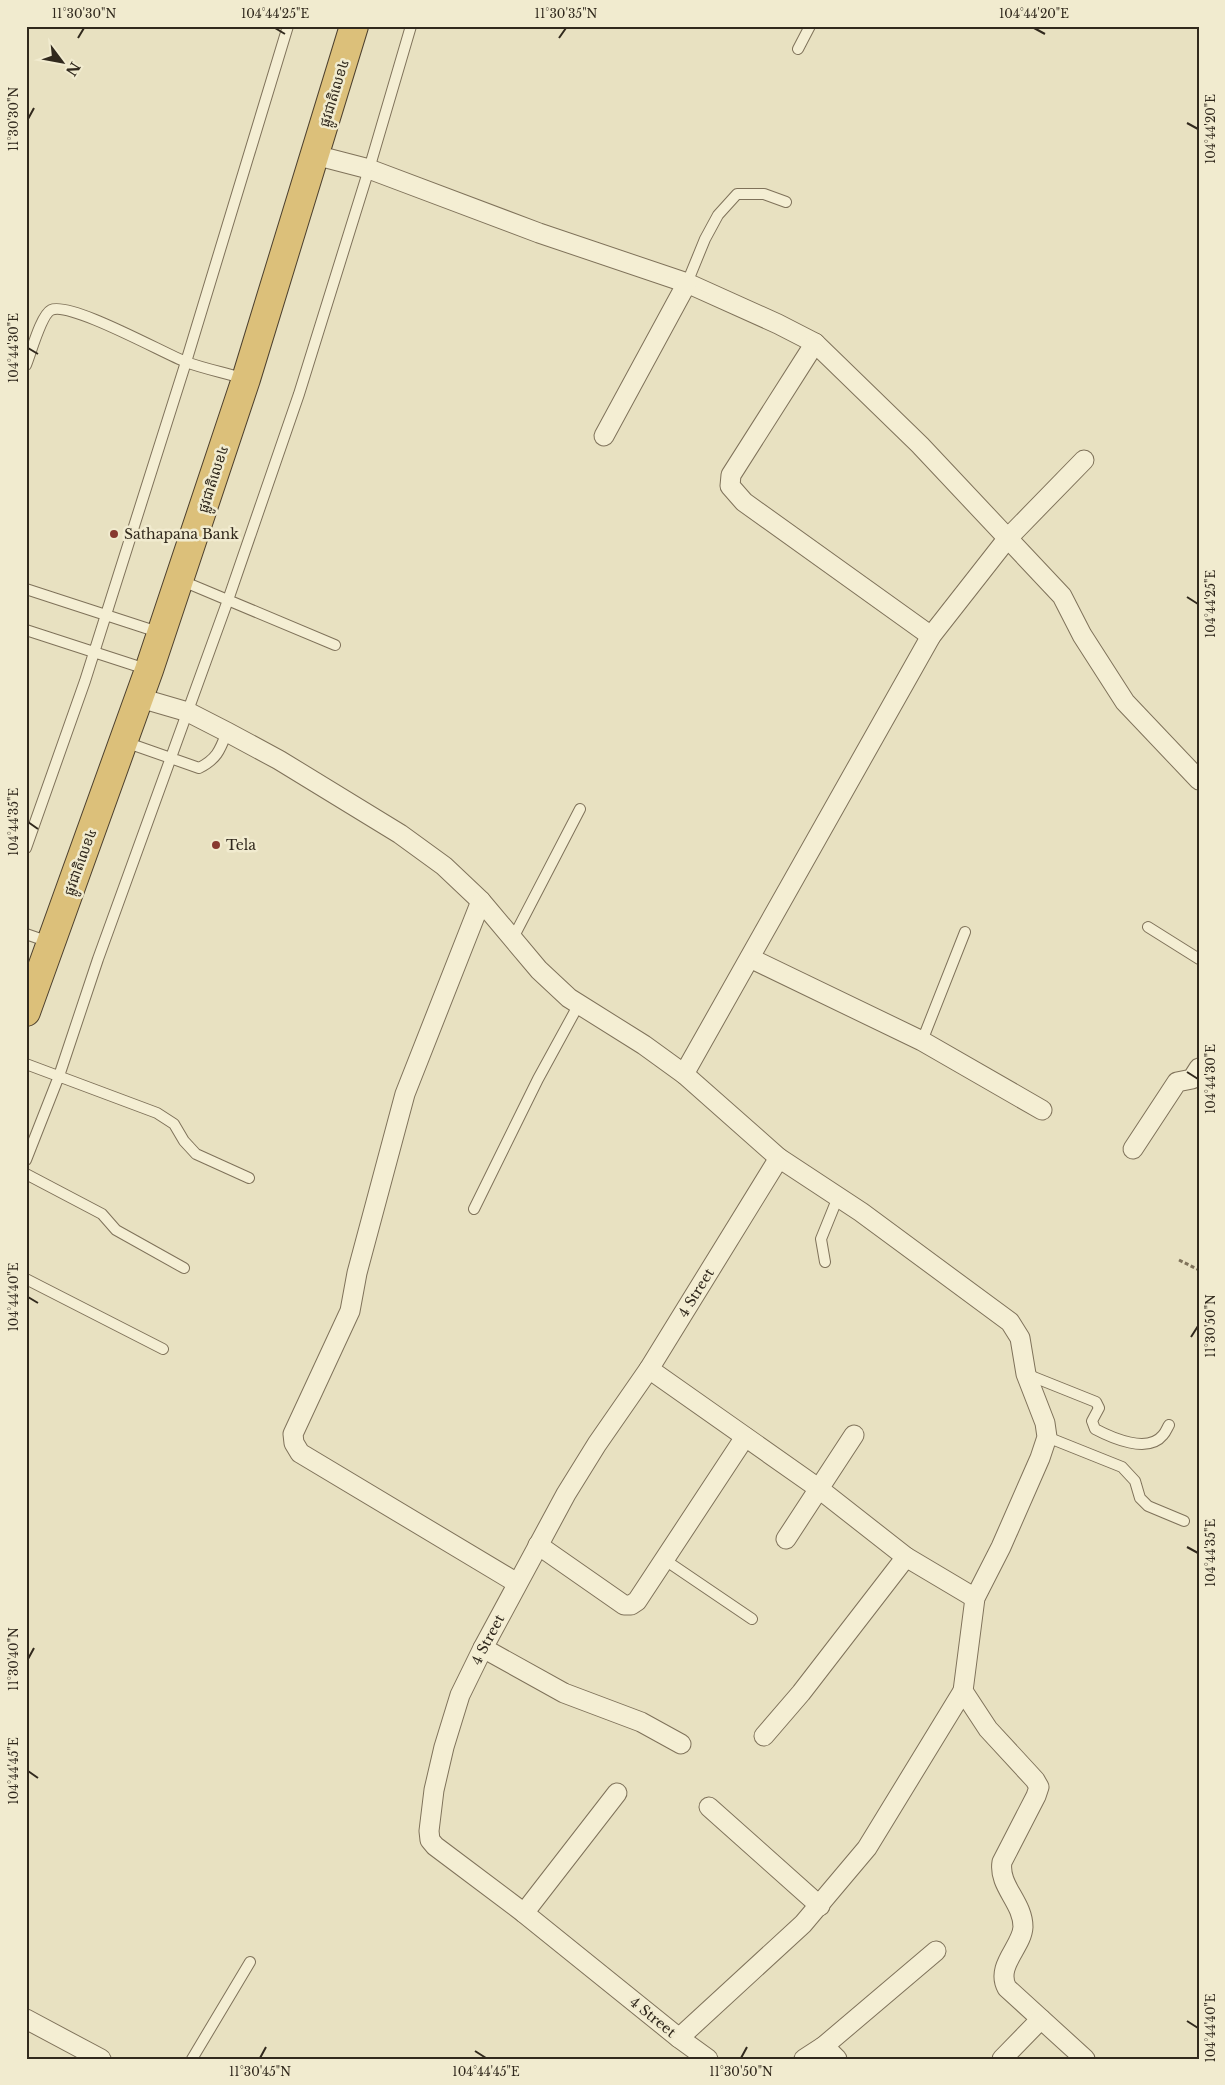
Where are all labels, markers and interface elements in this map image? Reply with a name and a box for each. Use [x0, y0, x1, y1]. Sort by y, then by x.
text: 11°30'30"N [52, 6, 116, 21]
text: 104°44'25"E [241, 6, 309, 21]
text: 11°30'35"N [535, 6, 598, 21]
text: 104°44'20"E [999, 6, 1069, 21]
north arrow [38, 38, 88, 88]
street label: ផ្លូវជាតិលេខ៤ [315, 57, 356, 130]
text: N [62, 59, 84, 79]
text: 11°30'30"N [6, 87, 21, 151]
text: 104°44'20"E [1203, 94, 1218, 164]
text: 104°44'30"E [6, 313, 21, 383]
street label: ផ្លូវជាតិលេខ៤ [194, 443, 235, 516]
place label: Sathapana Bank [124, 525, 239, 543]
marker: Sathapana Bank [108, 528, 120, 540]
text: 104°44'25"E [1203, 570, 1218, 638]
text: 104°44'35"E [6, 788, 21, 856]
street label: ផ្លូវជាតិលេខ៤ [60, 826, 103, 899]
place label: Tela [226, 836, 256, 854]
marker: Tela [210, 839, 222, 851]
text: 104°44'30"E [1203, 1044, 1218, 1114]
text: 104°44'40"E [6, 1262, 21, 1332]
street label: 4 Street [674, 1264, 718, 1321]
text: 11°30'50"N [1203, 1294, 1218, 1358]
text: 104°44'35"E [1203, 1519, 1218, 1587]
street label: 4 Street [467, 1611, 509, 1668]
text: 11°30'40"N [6, 1627, 21, 1691]
text: 104°44'45"E [6, 1737, 21, 1805]
street label: 4 Street [626, 1993, 680, 2042]
text: 104°44'40"E [1203, 1993, 1218, 2063]
text: 11°30'45"N [229, 2064, 291, 2079]
text: 104°44'45"E [452, 2064, 520, 2079]
text: 11°30'50"N [709, 2064, 773, 2079]

